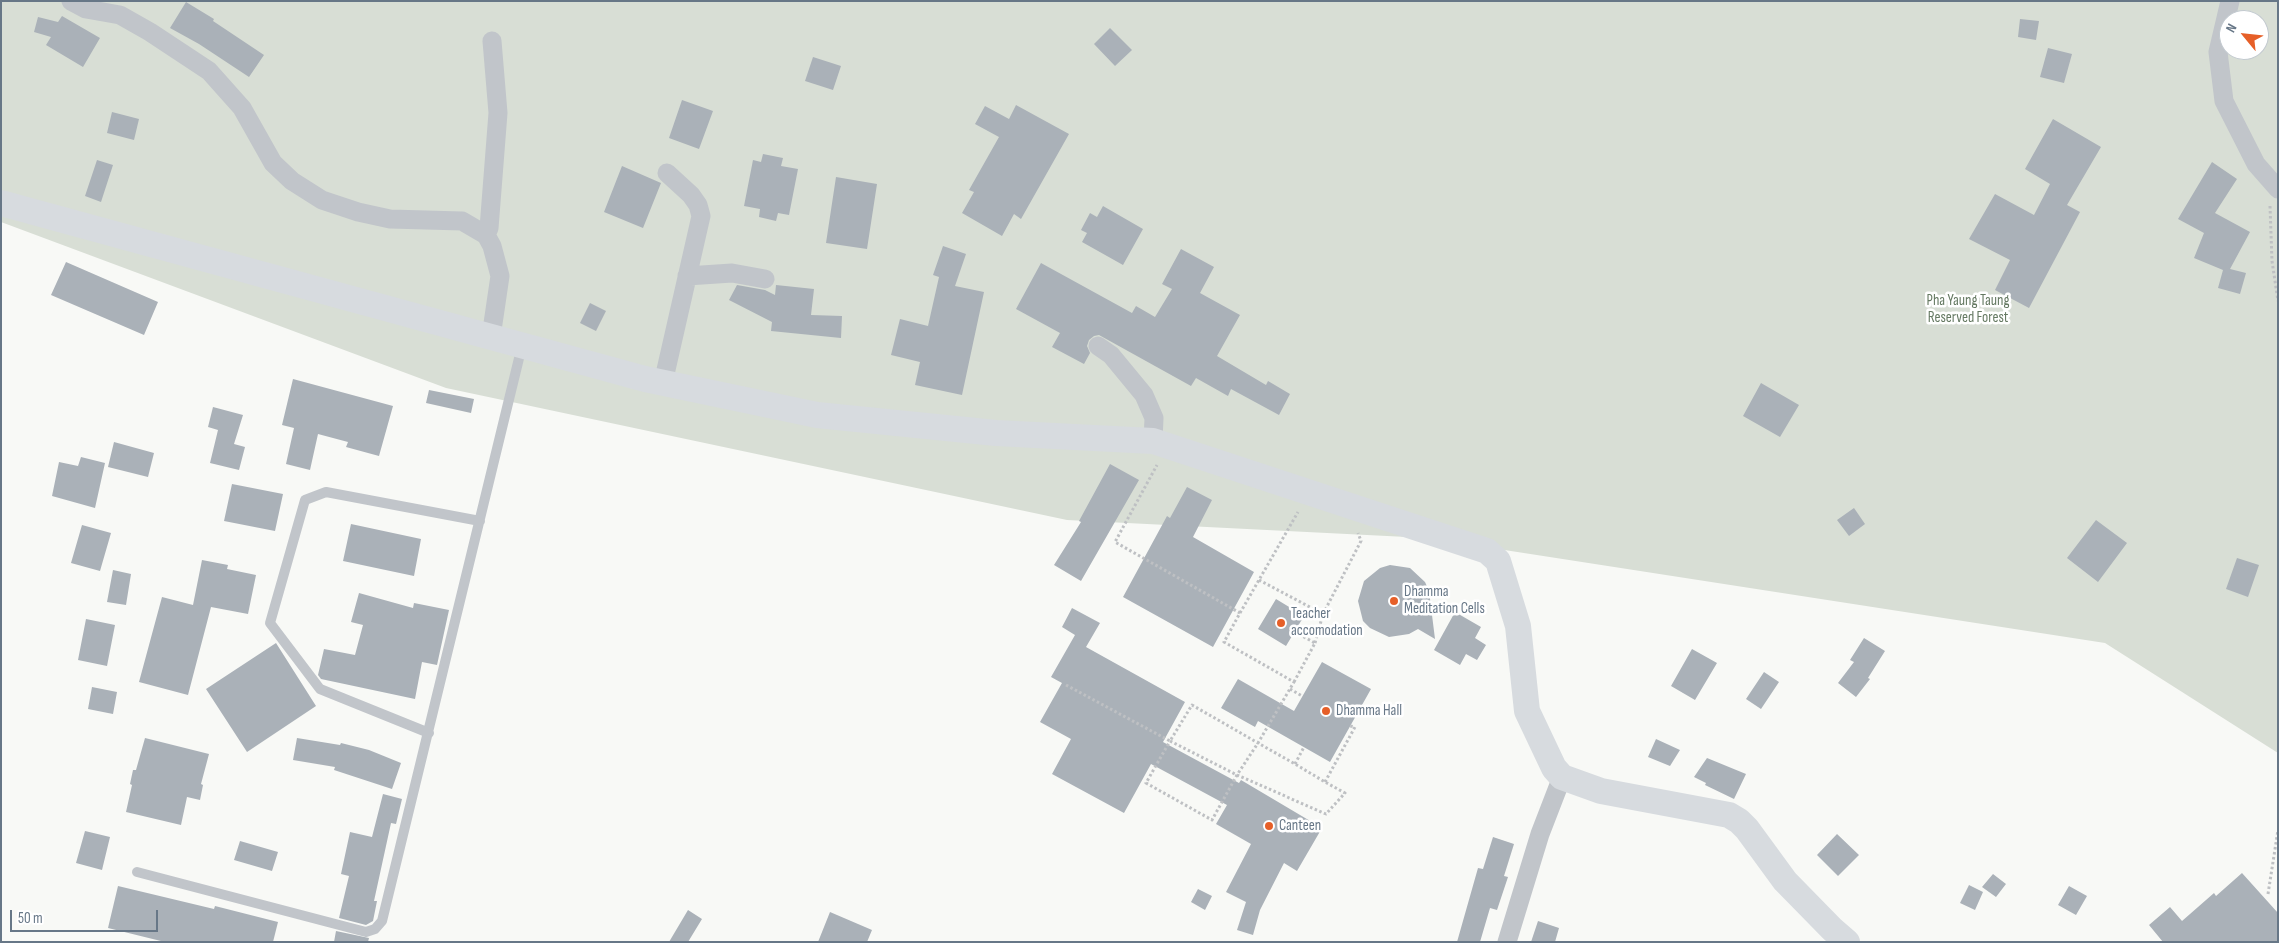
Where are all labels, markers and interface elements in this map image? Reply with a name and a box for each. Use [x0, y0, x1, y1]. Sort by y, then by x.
north arrow [2219, 10, 2269, 60]
text: N [2222, 21, 2240, 35]
park label: Pha Yaung Taung Reserved Forest [1927, 292, 2009, 327]
place label: Dhamma Meditation Cells [1404, 583, 1485, 618]
marker: Dhamma Meditation Cells [1388, 595, 1400, 607]
place label: Teacher accomodation [1291, 605, 1363, 640]
marker: Teacher accomodation [1275, 617, 1287, 629]
place label: Dhamma Hall [1336, 702, 1402, 720]
marker: Dhamma Hall [1320, 705, 1332, 717]
place label: Canteen [1279, 817, 1321, 835]
marker: Canteen [1263, 820, 1275, 832]
scale bar [12, 900, 160, 932]
text: 50 m [18, 909, 43, 928]

